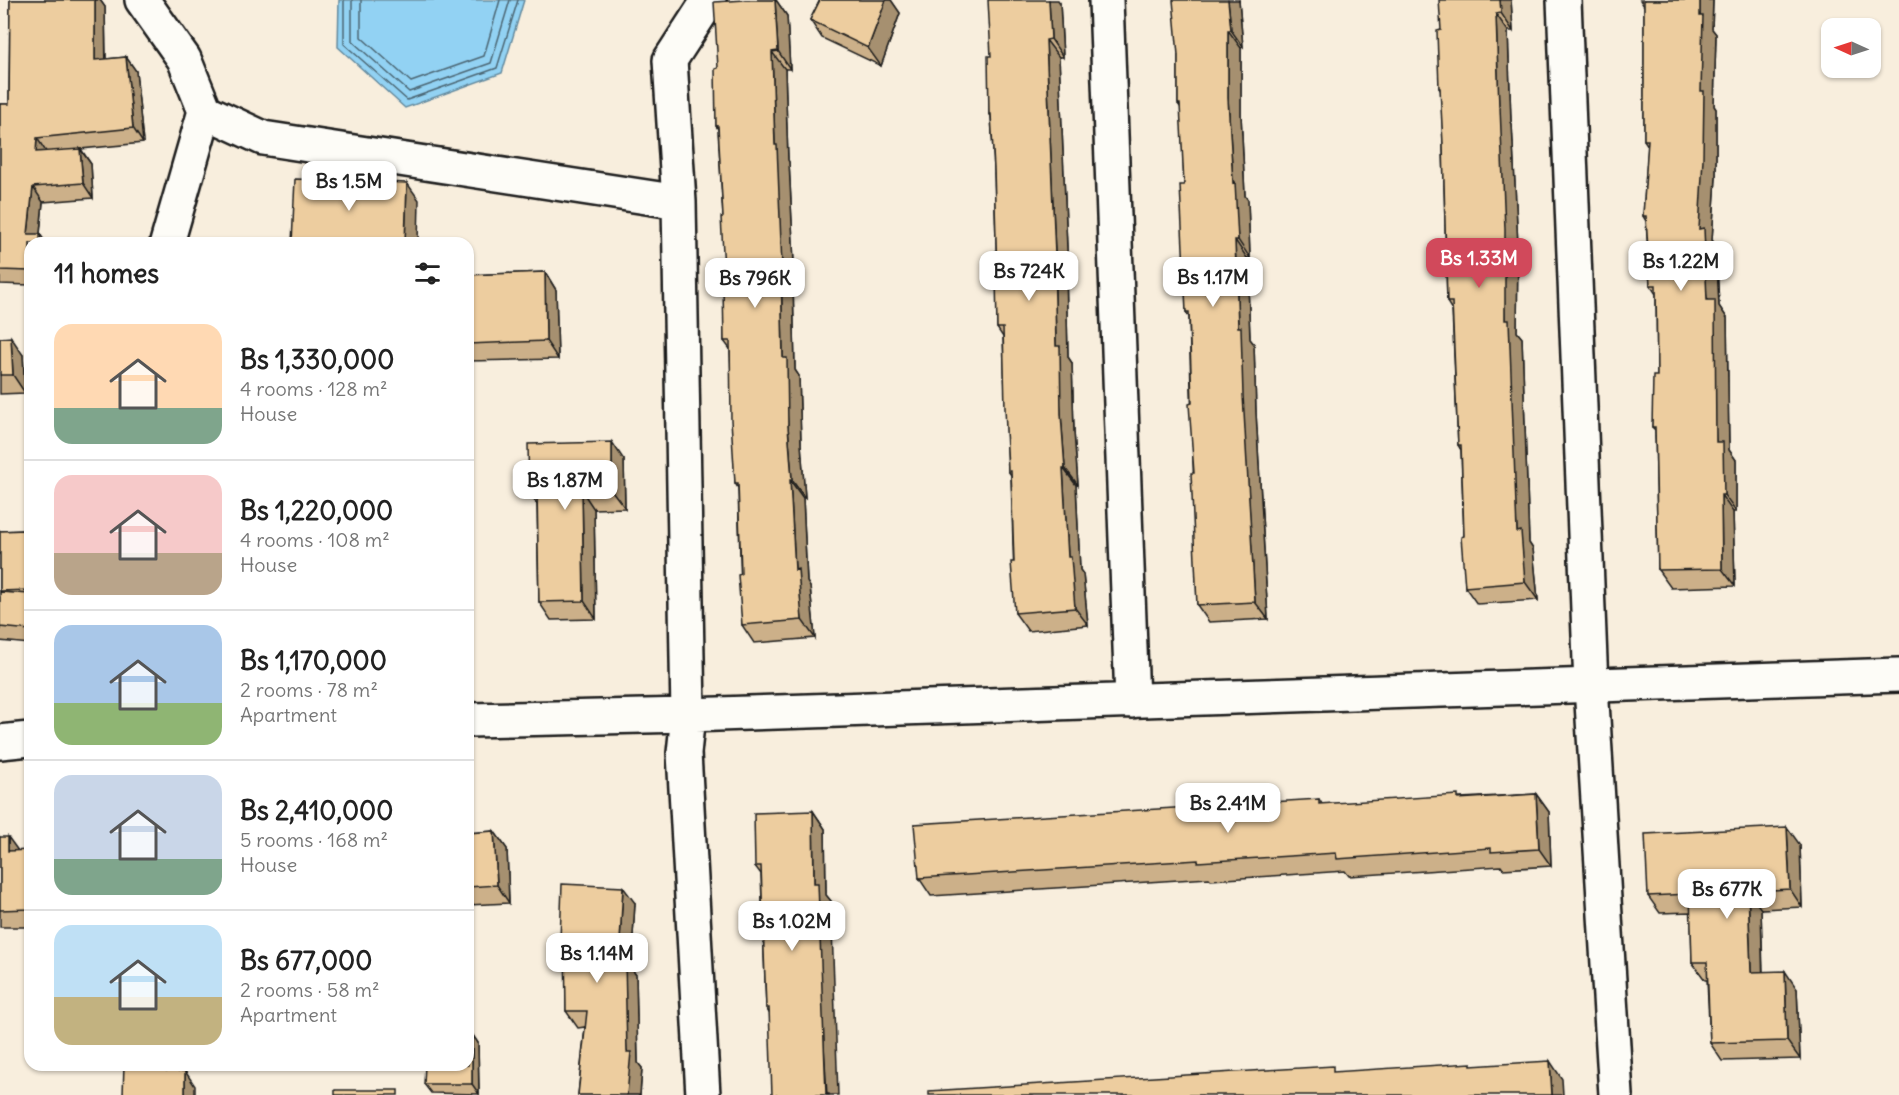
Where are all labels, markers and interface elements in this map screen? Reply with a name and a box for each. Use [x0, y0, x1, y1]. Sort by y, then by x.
north arrow [1821, 18, 1881, 78]
map controls [1821, 18, 1881, 78]
pin: Bs 1.5M [294, 161, 404, 212]
text: Bs 1.5M [316, 168, 382, 193]
pin: Bs 1.33M [1417, 238, 1541, 289]
pin: Bs 1.22M [1619, 241, 1743, 292]
text: Bs 1.33M [1440, 245, 1518, 270]
text: Bs 1.22M [1642, 248, 1720, 273]
pin: Bs 724K [974, 251, 1084, 302]
text: 11 homes [54, 257, 159, 290]
icon: filters [411, 257, 444, 290]
pin: Bs 1.17M [1151, 257, 1275, 308]
pin: Bs 796K [700, 258, 810, 309]
text: Bs 724K [993, 258, 1065, 283]
text: Bs 1.17M [1177, 264, 1249, 289]
text: Bs 796K [719, 265, 791, 290]
text: Bs 1,330,000 [240, 343, 394, 376]
icon: home [102, 348, 174, 420]
text: 4 rooms · 128 m² [240, 376, 388, 401]
text: House [240, 401, 297, 426]
pin: Bs 1.87M [503, 460, 627, 511]
text: Bs 1.87M [527, 467, 603, 492]
text: Bs 1,220,000 [240, 494, 393, 527]
icon: home [102, 499, 174, 571]
text: 4 rooms · 108 m² [240, 527, 390, 552]
text: House [240, 552, 297, 577]
text: Bs 1,170,000 [240, 644, 387, 677]
icon: home [102, 649, 174, 721]
text: 2 rooms · 78 m² [240, 677, 378, 702]
text: Apartment [240, 702, 337, 727]
pin: Bs 2.41M [1166, 783, 1290, 834]
text: Bs 2.41M [1189, 790, 1267, 815]
text: Bs 2,410,000 [240, 794, 393, 827]
icon: home [102, 799, 174, 871]
text: 5 rooms · 168 m² [240, 827, 388, 852]
text: House [240, 852, 297, 877]
pin: Bs 677K [1672, 869, 1782, 920]
text: Bs 677K [1692, 876, 1762, 901]
pin: Bs 1.02M [730, 901, 854, 952]
text: Bs 1.02M [752, 908, 832, 933]
pin: Bs 1.14M [535, 933, 659, 984]
text: Bs 1.14M [560, 940, 634, 965]
text: Bs 677,000 [240, 944, 372, 977]
icon: home [102, 949, 174, 1021]
text: 2 rooms · 58 m² [240, 977, 380, 1002]
text: Apartment [240, 1002, 337, 1027]

